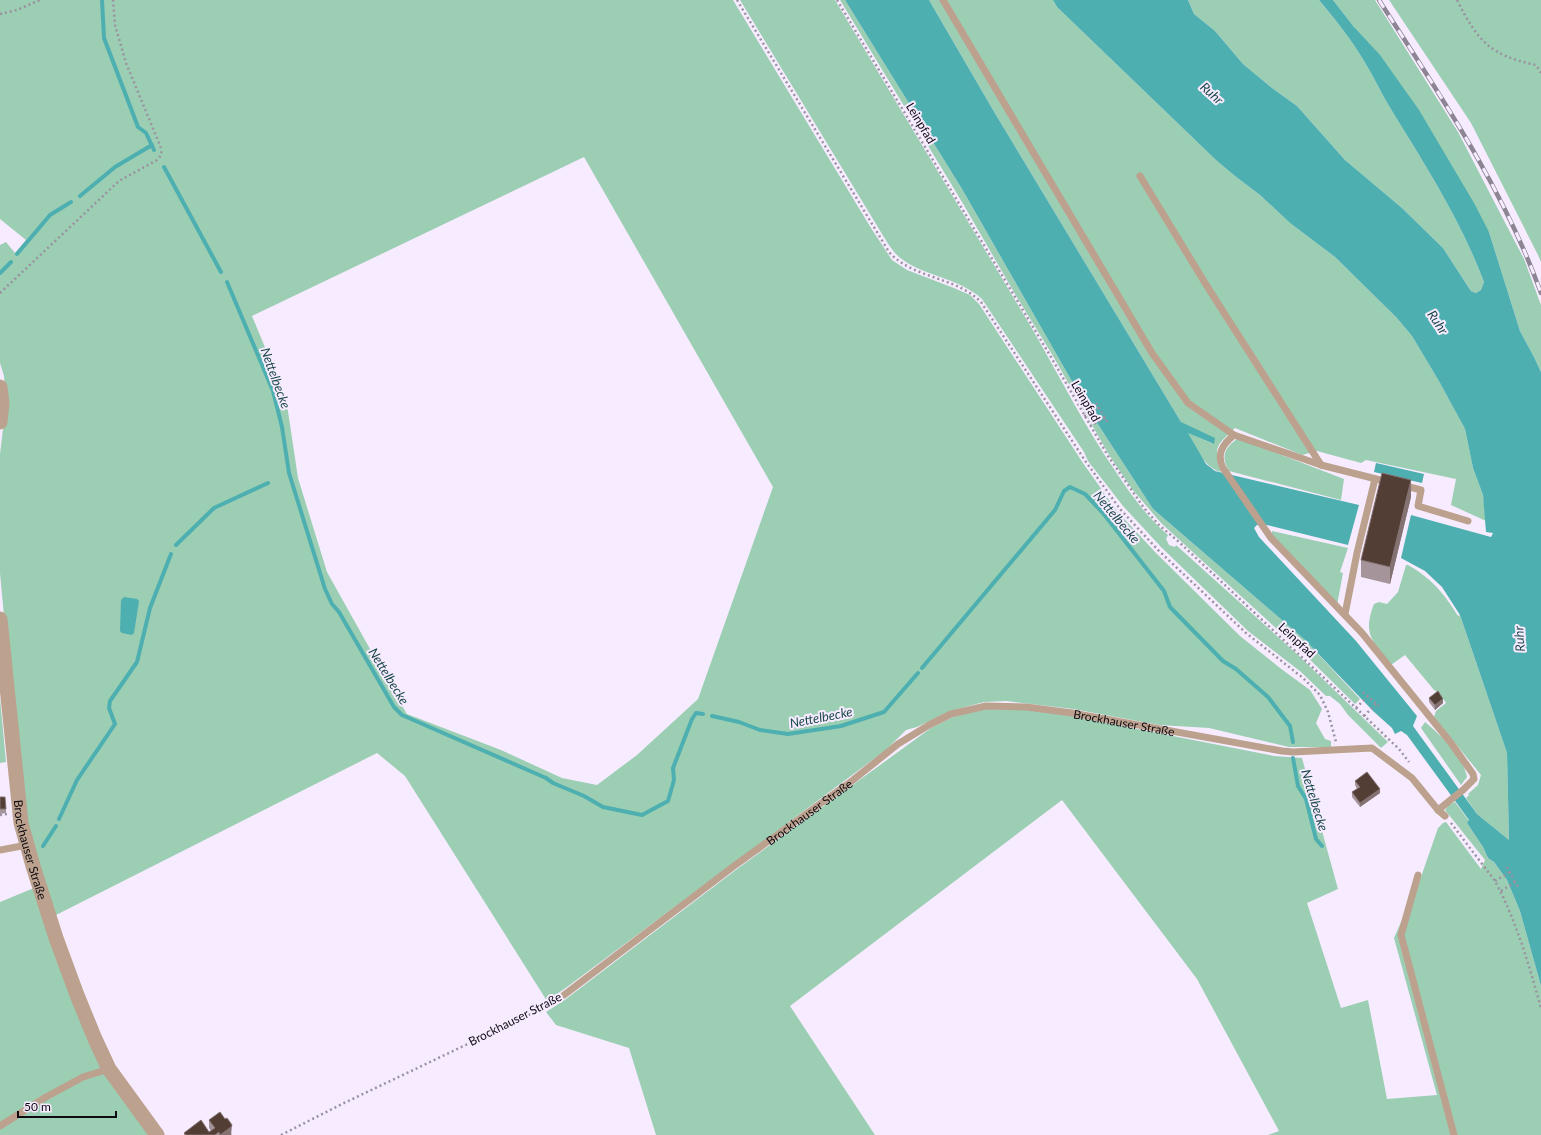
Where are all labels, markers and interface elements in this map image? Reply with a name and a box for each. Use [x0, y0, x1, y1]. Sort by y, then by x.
water label: Ruhr [1197, 79, 1227, 108]
street label: Leinpfad [903, 100, 939, 146]
water label: Ruhr [1424, 307, 1452, 338]
water label: Nettelbecke [258, 345, 294, 411]
street label: Leinpfad [1068, 378, 1104, 424]
water label: Nettelbecke [1090, 487, 1144, 547]
street label: Leinpfad [1275, 619, 1319, 661]
water label: Ruhr [1510, 625, 1528, 652]
water label: Nettelbecke [365, 645, 413, 707]
water label: Nettelbecke [788, 703, 854, 731]
street label: Brockhauser Straße [1072, 706, 1176, 739]
water label: Nettelbecke [1298, 767, 1332, 833]
street label: Brockhauser Straße [763, 776, 855, 848]
street label: Brockhauser Straße [11, 799, 51, 901]
street label: Brockhauser Straße [466, 989, 564, 1049]
scale bar [18, 1093, 116, 1119]
text: 50 m [24, 1099, 51, 1114]

